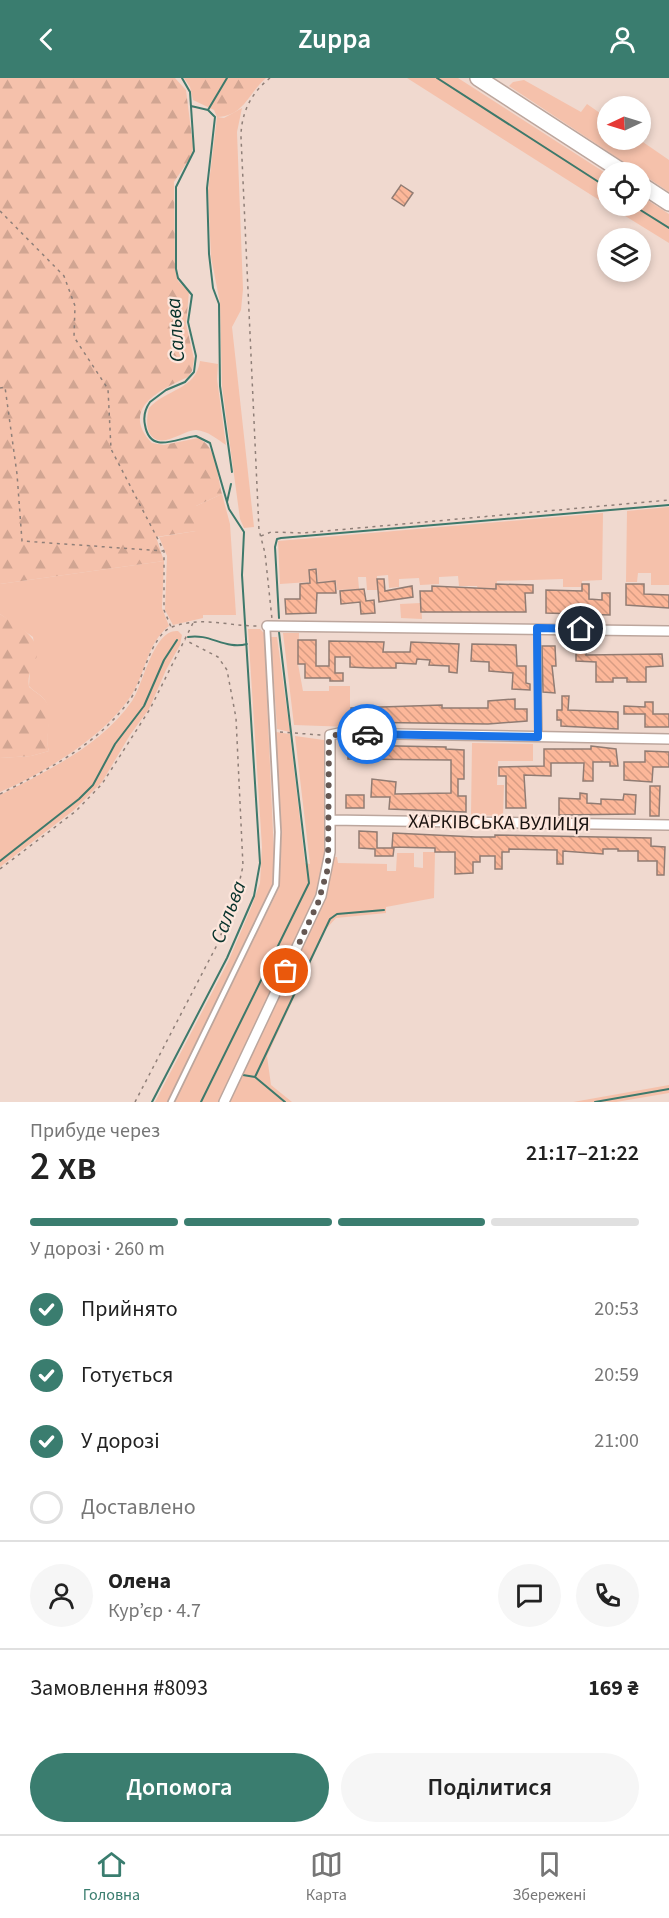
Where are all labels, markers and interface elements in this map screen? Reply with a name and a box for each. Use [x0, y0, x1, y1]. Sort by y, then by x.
text: Zuppa [298, 20, 371, 59]
icon: back [30, 23, 63, 56]
icon: person [606, 23, 639, 56]
north arrow [597, 96, 651, 150]
map controls [597, 96, 651, 282]
button: locate [597, 162, 651, 216]
button: layers [597, 228, 651, 282]
water label: Сальва [158, 297, 192, 363]
pin [555, 603, 606, 654]
icon: home [564, 612, 597, 645]
courier [337, 704, 397, 764]
icon: car [351, 718, 384, 751]
street label: ХАРКІВСЬКА ВУЛИЦЯ [408, 807, 590, 839]
water label: Сальва [202, 876, 254, 948]
pin [260, 945, 311, 996]
icon: bag [269, 954, 302, 987]
text: Прибуде через [30, 1117, 160, 1145]
text: 21:17–21:22 [526, 1137, 639, 1169]
text: 2 хв [30, 1139, 97, 1195]
text: У дорозі · 260 m [30, 1235, 165, 1263]
icon: check [30, 1293, 63, 1326]
text: Прийнято [81, 1293, 178, 1325]
text: 20:53 [594, 1295, 639, 1323]
icon: check [30, 1359, 63, 1392]
text: Готується [81, 1359, 173, 1391]
text: 20:59 [594, 1361, 639, 1389]
icon: check [30, 1425, 63, 1458]
text: У дорозі [81, 1425, 160, 1457]
text: 21:00 [594, 1427, 639, 1455]
text: Доставлено [81, 1491, 196, 1523]
button: person [30, 1564, 93, 1627]
button: chat [498, 1564, 561, 1627]
button: phone [576, 1564, 639, 1627]
text: Олена [108, 1565, 171, 1597]
text: Кур’єр · 4.7 [108, 1597, 201, 1625]
text: Замовлення #8093 [30, 1672, 208, 1704]
text: 169 ₴ [588, 1672, 639, 1704]
button: Допомога [30, 1753, 329, 1822]
button: Поділитися [341, 1753, 639, 1822]
tab: Головна [83, 1848, 140, 1906]
tab: Карта [306, 1848, 347, 1906]
tab: Збережені [512, 1848, 586, 1906]

